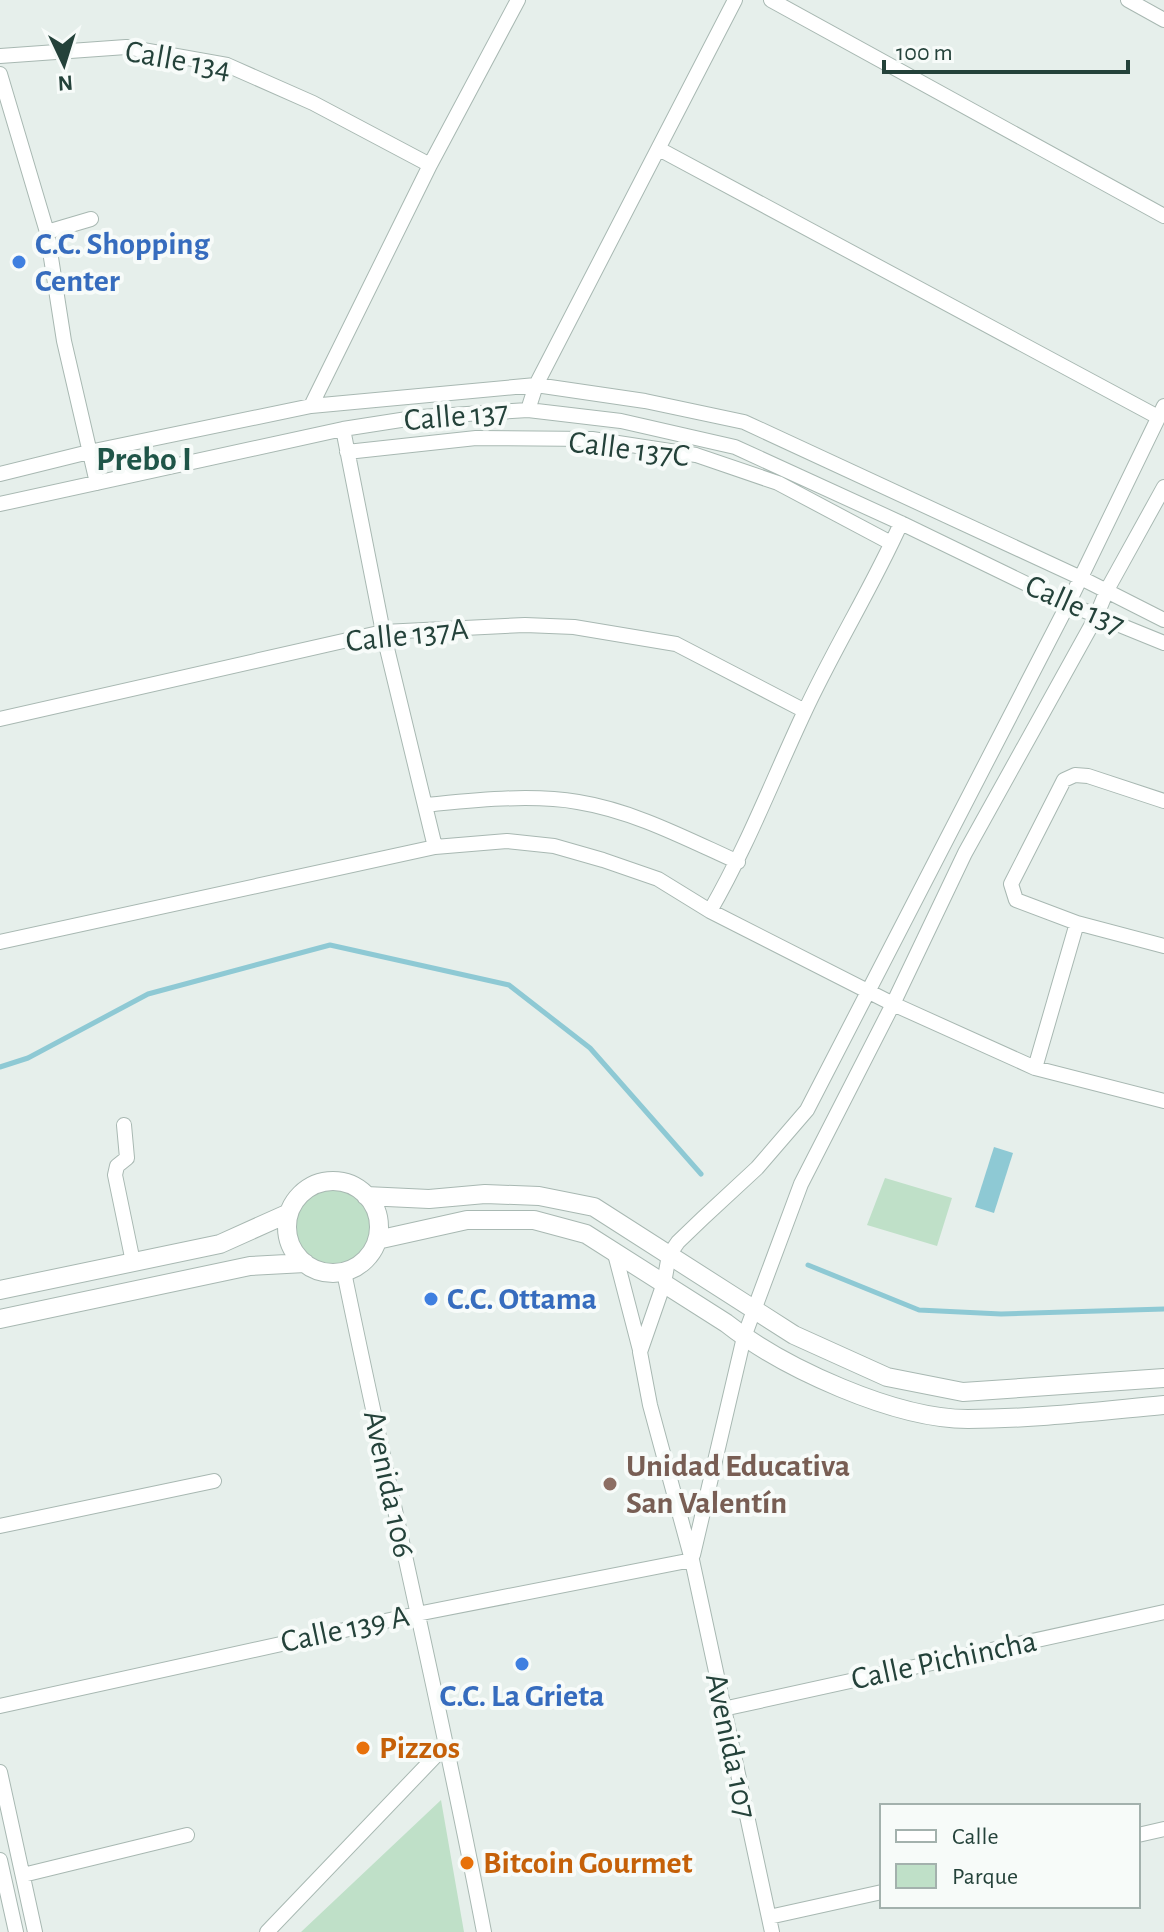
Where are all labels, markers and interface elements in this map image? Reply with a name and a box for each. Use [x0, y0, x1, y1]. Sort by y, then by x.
north arrow [24, 24, 104, 104]
scale bar [884, 24, 1128, 74]
street label: Calle 134 [123, 35, 233, 85]
text: 100 m [896, 41, 953, 65]
text: N [57, 71, 74, 94]
place label: C.C. Shopping Center [35, 228, 210, 297]
marker: C.C. Shopping Center [10, 253, 28, 271]
street label: Calle 137 [402, 395, 510, 437]
street label: Calle 137C [567, 426, 691, 472]
district label: Prebo I [96, 443, 192, 477]
street label: Calle 137 [1021, 569, 1129, 641]
street label: Calle 137A [344, 613, 470, 657]
place label: C.C. Ottama [447, 1283, 597, 1315]
marker: C.C. Ottama [422, 1290, 440, 1308]
street label: Avenida 106 [358, 1408, 420, 1560]
place label: Unidad Educativa San Valentín [626, 1450, 850, 1519]
marker: Unidad Educativa San Valentín [601, 1475, 619, 1493]
street label: Calle 139 A [278, 1600, 412, 1658]
street label: Calle Pichincha [848, 1625, 1040, 1695]
marker: C.C. La Grieta [513, 1655, 531, 1673]
street label: Avenida 107 [700, 1670, 762, 1822]
place label: C.C. La Grieta [440, 1680, 604, 1712]
place label: Pizzos [379, 1732, 460, 1764]
marker: Pizzos [354, 1739, 372, 1757]
legend [880, 1804, 1140, 1908]
text: Calle [952, 1825, 999, 1849]
place label: Bitcoin Gourmet [483, 1847, 693, 1879]
marker: Bitcoin Gourmet [458, 1854, 476, 1872]
text: Parque [952, 1865, 1018, 1889]

